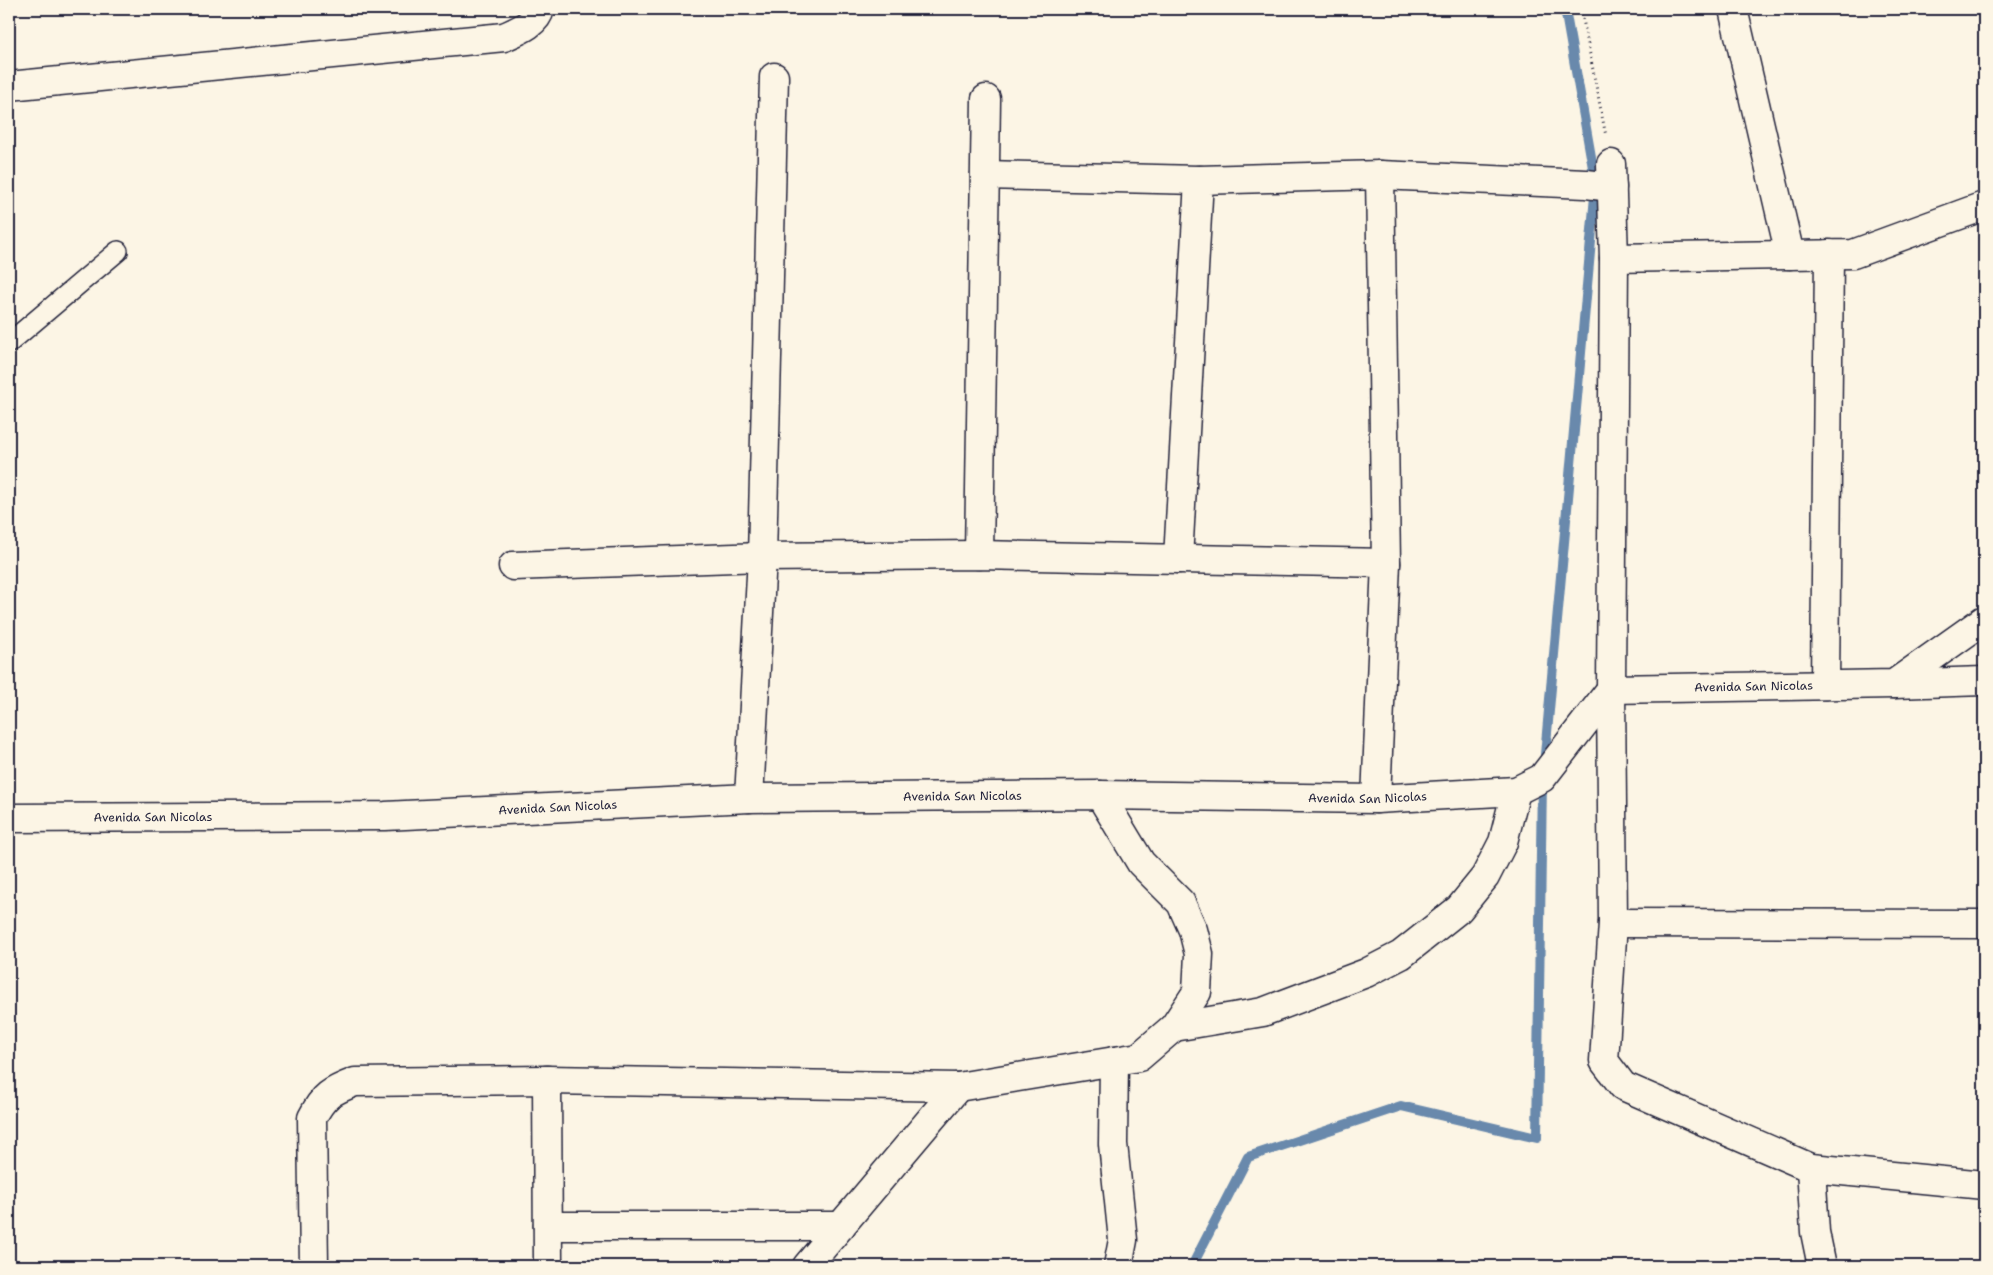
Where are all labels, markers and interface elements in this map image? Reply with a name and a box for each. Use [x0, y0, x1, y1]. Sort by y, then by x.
street label: Avenida San Nicolas [1694, 677, 1813, 696]
street label: Avenida San Nicolas [903, 788, 1022, 805]
street label: Avenida San Nicolas [1308, 788, 1427, 807]
street label: Avenida San Nicolas [498, 797, 618, 818]
street label: Avenida San Nicolas [93, 809, 213, 826]

